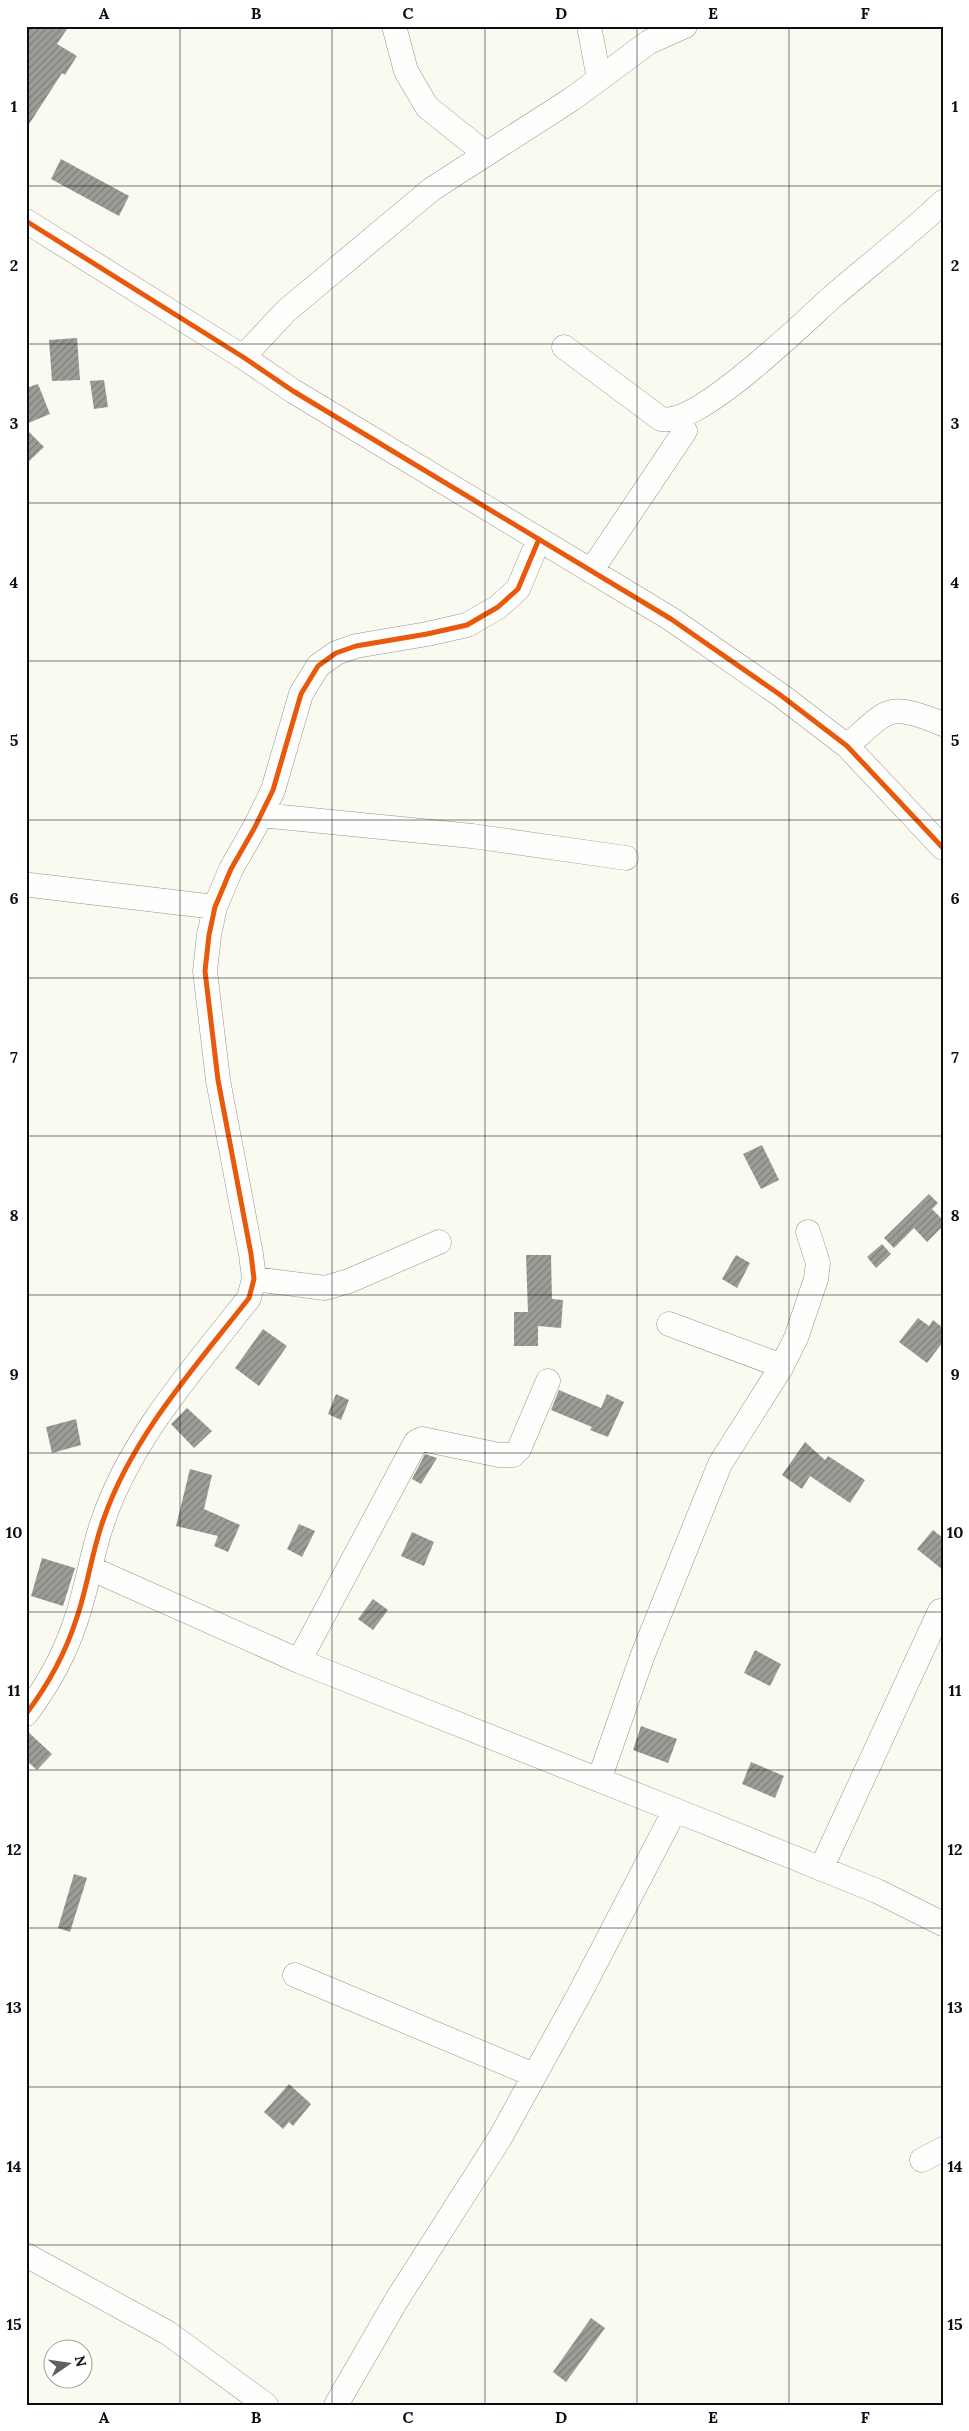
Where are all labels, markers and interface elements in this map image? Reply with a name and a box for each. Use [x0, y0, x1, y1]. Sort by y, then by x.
text: A [99, 3, 110, 23]
text: B [251, 3, 262, 23]
text: C [402, 3, 414, 23]
text: D [555, 3, 567, 23]
text: E [708, 3, 718, 23]
text: F [860, 3, 870, 23]
text: 1 [11, 96, 17, 116]
text: 1 [952, 96, 958, 116]
text: 2 [10, 255, 18, 275]
text: 2 [951, 255, 959, 275]
text: 3 [10, 413, 19, 433]
text: 3 [951, 413, 960, 433]
text: 4 [10, 572, 19, 592]
text: 4 [951, 572, 960, 592]
text: 5 [10, 730, 19, 750]
text: 5 [951, 730, 960, 750]
text: 6 [9, 888, 19, 908]
text: 6 [950, 888, 960, 908]
text: 7 [10, 1047, 18, 1067]
text: 7 [951, 1047, 959, 1067]
text: 8 [9, 1205, 19, 1225]
text: 8 [950, 1205, 960, 1225]
text: 9 [9, 1364, 19, 1384]
text: 9 [950, 1364, 960, 1384]
text: 10 [6, 1522, 22, 1542]
text: 10 [947, 1522, 963, 1542]
text: 11 [8, 1680, 21, 1700]
text: 11 [949, 1680, 962, 1700]
text: 12 [6, 1839, 22, 1859]
text: 12 [947, 1839, 963, 1859]
text: 13 [6, 1997, 22, 2017]
text: 13 [947, 1997, 963, 2017]
text: 14 [6, 2156, 22, 2176]
text: 14 [947, 2156, 963, 2176]
text: 15 [6, 2314, 22, 2334]
text: 15 [947, 2314, 963, 2334]
north arrow [42, 2338, 92, 2388]
text: N [71, 2354, 91, 2369]
text: A [99, 2407, 110, 2427]
text: B [251, 2407, 262, 2427]
text: C [402, 2407, 414, 2427]
text: D [555, 2407, 567, 2427]
text: E [708, 2407, 718, 2427]
text: F [860, 2407, 870, 2427]

